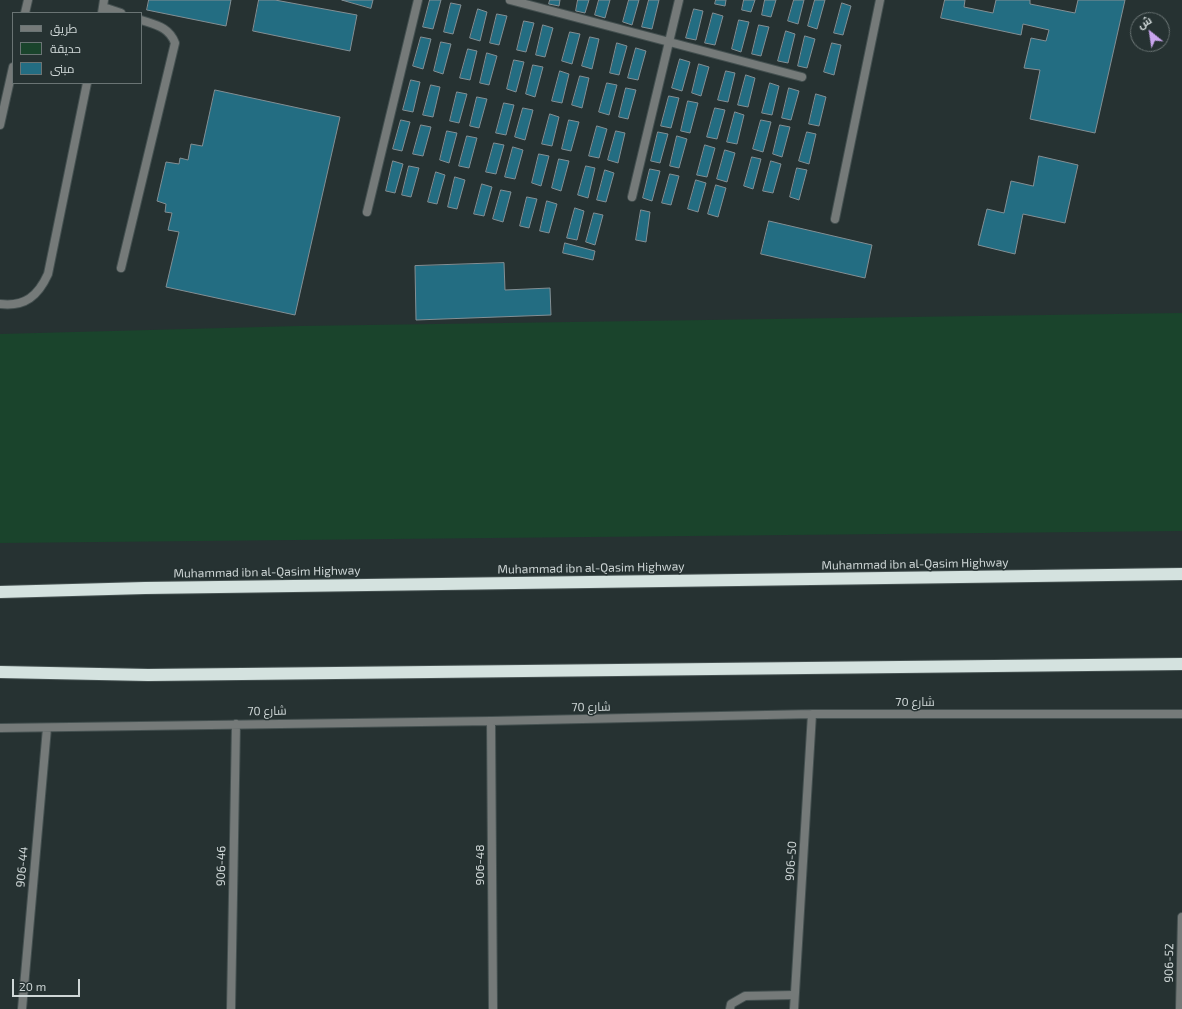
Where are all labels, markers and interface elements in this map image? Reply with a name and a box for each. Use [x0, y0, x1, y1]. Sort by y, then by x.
legend [12, 12, 142, 84]
north arrow [1130, 12, 1170, 52]
text: ش [1135, 13, 1154, 31]
text: طريق [50, 21, 77, 35]
text: حديقة [50, 41, 81, 55]
text: مبنى [50, 61, 75, 75]
street label: Muhammad ibn al-Qasim Highway [821, 555, 1009, 573]
street label: Muhammad ibn al-Qasim Highway [497, 559, 685, 577]
street label: Muhammad ibn al-Qasim Highway [173, 563, 361, 581]
street label: شارع 70 [895, 695, 935, 709]
street label: شارع 70 [571, 699, 611, 715]
street label: شارع 70 [247, 703, 287, 719]
street label: 906-50 [782, 841, 800, 881]
street label: 906-48 [473, 844, 487, 886]
street label: 906-44 [13, 846, 31, 888]
street label: 906-46 [213, 846, 229, 886]
street label: 906-52 [1161, 943, 1177, 983]
scale bar [14, 971, 82, 997]
text: 20 m [19, 979, 46, 993]

